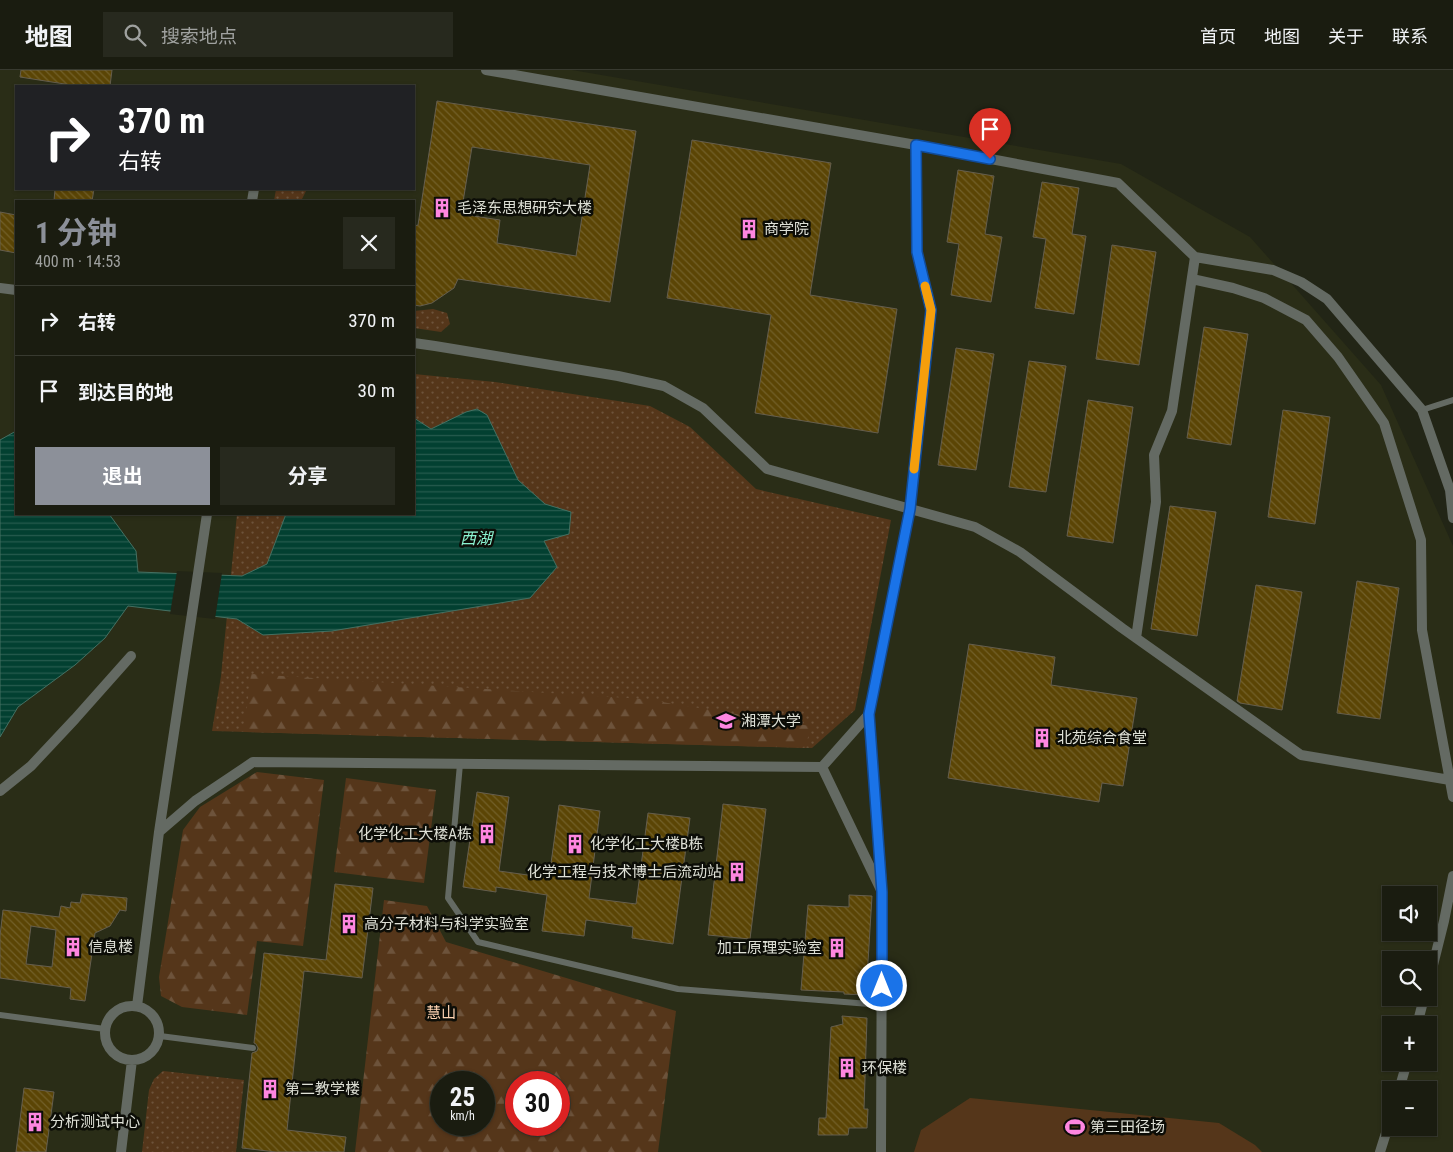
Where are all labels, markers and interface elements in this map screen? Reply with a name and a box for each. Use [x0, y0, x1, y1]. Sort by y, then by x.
search box [103, 12, 453, 57]
icon: search [121, 21, 149, 49]
text: 地图 [25, 23, 73, 51]
text: 搜索地点 [161, 25, 237, 48]
text: 首页 [1200, 26, 1236, 47]
text: 地图 [1264, 26, 1300, 47]
text: 关于 [1328, 26, 1364, 47]
text: 联系 [1392, 26, 1428, 47]
text: 370 m [118, 101, 205, 142]
icon: right [35, 105, 100, 170]
pin [969, 108, 1011, 159]
icon: arrive [976, 115, 1004, 143]
text: 右转 [118, 149, 162, 174]
building icon: 毛泽东思想研究大楼 [431, 197, 453, 219]
place label: 毛泽东思想研究大楼 [457, 199, 592, 217]
text: 1 分钟 [35, 215, 117, 250]
button: close [343, 217, 395, 269]
building icon: 商学院 [738, 218, 760, 240]
place label: 商学院 [764, 220, 809, 238]
text: 400 m · 14:53 [35, 252, 121, 271]
icon: right [35, 307, 63, 335]
text: 370 m [348, 309, 395, 332]
text: 右转 [78, 311, 116, 334]
icon: arrive [35, 377, 63, 405]
text: 30 m [358, 379, 395, 402]
text: 到达目的地 [78, 381, 173, 404]
button: 退出 [35, 447, 210, 505]
button: 分享 [220, 447, 395, 505]
water label: 西湖 [460, 529, 495, 548]
school or university icon: 湘潭大学 [715, 710, 737, 732]
place label: 湘潭大学 [741, 712, 801, 730]
building icon: 北苑综合食堂 [1031, 727, 1053, 749]
place label: 北苑综合食堂 [1057, 729, 1147, 747]
building icon: 化学化工大楼A栋 [476, 823, 498, 845]
place label: 化学化工大楼A栋 [358, 825, 472, 843]
building icon: 化学化工大楼B栋 [564, 833, 586, 855]
place label: 化学化工大楼B栋 [590, 835, 703, 853]
building icon: 化学工程与技术博士后流动站 [726, 861, 748, 883]
place label: 化学工程与技术博士后流动站 [527, 863, 722, 881]
map controls [1382, 886, 1437, 1136]
button: sound [1382, 886, 1437, 941]
building icon: 高分子材料与科学实验室 [338, 913, 360, 935]
place label: 高分子材料与科学实验室 [364, 915, 529, 933]
building icon: 信息楼 [62, 936, 84, 958]
building icon: 加工原理实验室 [826, 937, 848, 959]
place label: 信息楼 [88, 938, 133, 956]
place label: 加工原理实验室 [717, 939, 822, 957]
button: search [1382, 951, 1437, 1006]
position arrow [855, 959, 907, 1011]
park label: 慧山 [426, 1004, 456, 1022]
button: + [1382, 1016, 1437, 1071]
building icon: 环保楼 [836, 1057, 858, 1079]
place label: 环保楼 [862, 1059, 907, 1077]
speed limit sign: 30 [505, 1071, 570, 1136]
building icon: 第二教学楼 [259, 1078, 281, 1100]
place label: 第二教学楼 [285, 1080, 360, 1098]
button: − [1382, 1081, 1437, 1136]
text: 25 [450, 1083, 475, 1112]
text: km/h [450, 1109, 475, 1123]
building icon: 分析测试中心 [24, 1111, 46, 1133]
place label: 分析测试中心 [50, 1113, 140, 1131]
sports icon: 第三田径场 [1064, 1116, 1086, 1138]
place label: 第三田径场 [1090, 1118, 1165, 1136]

